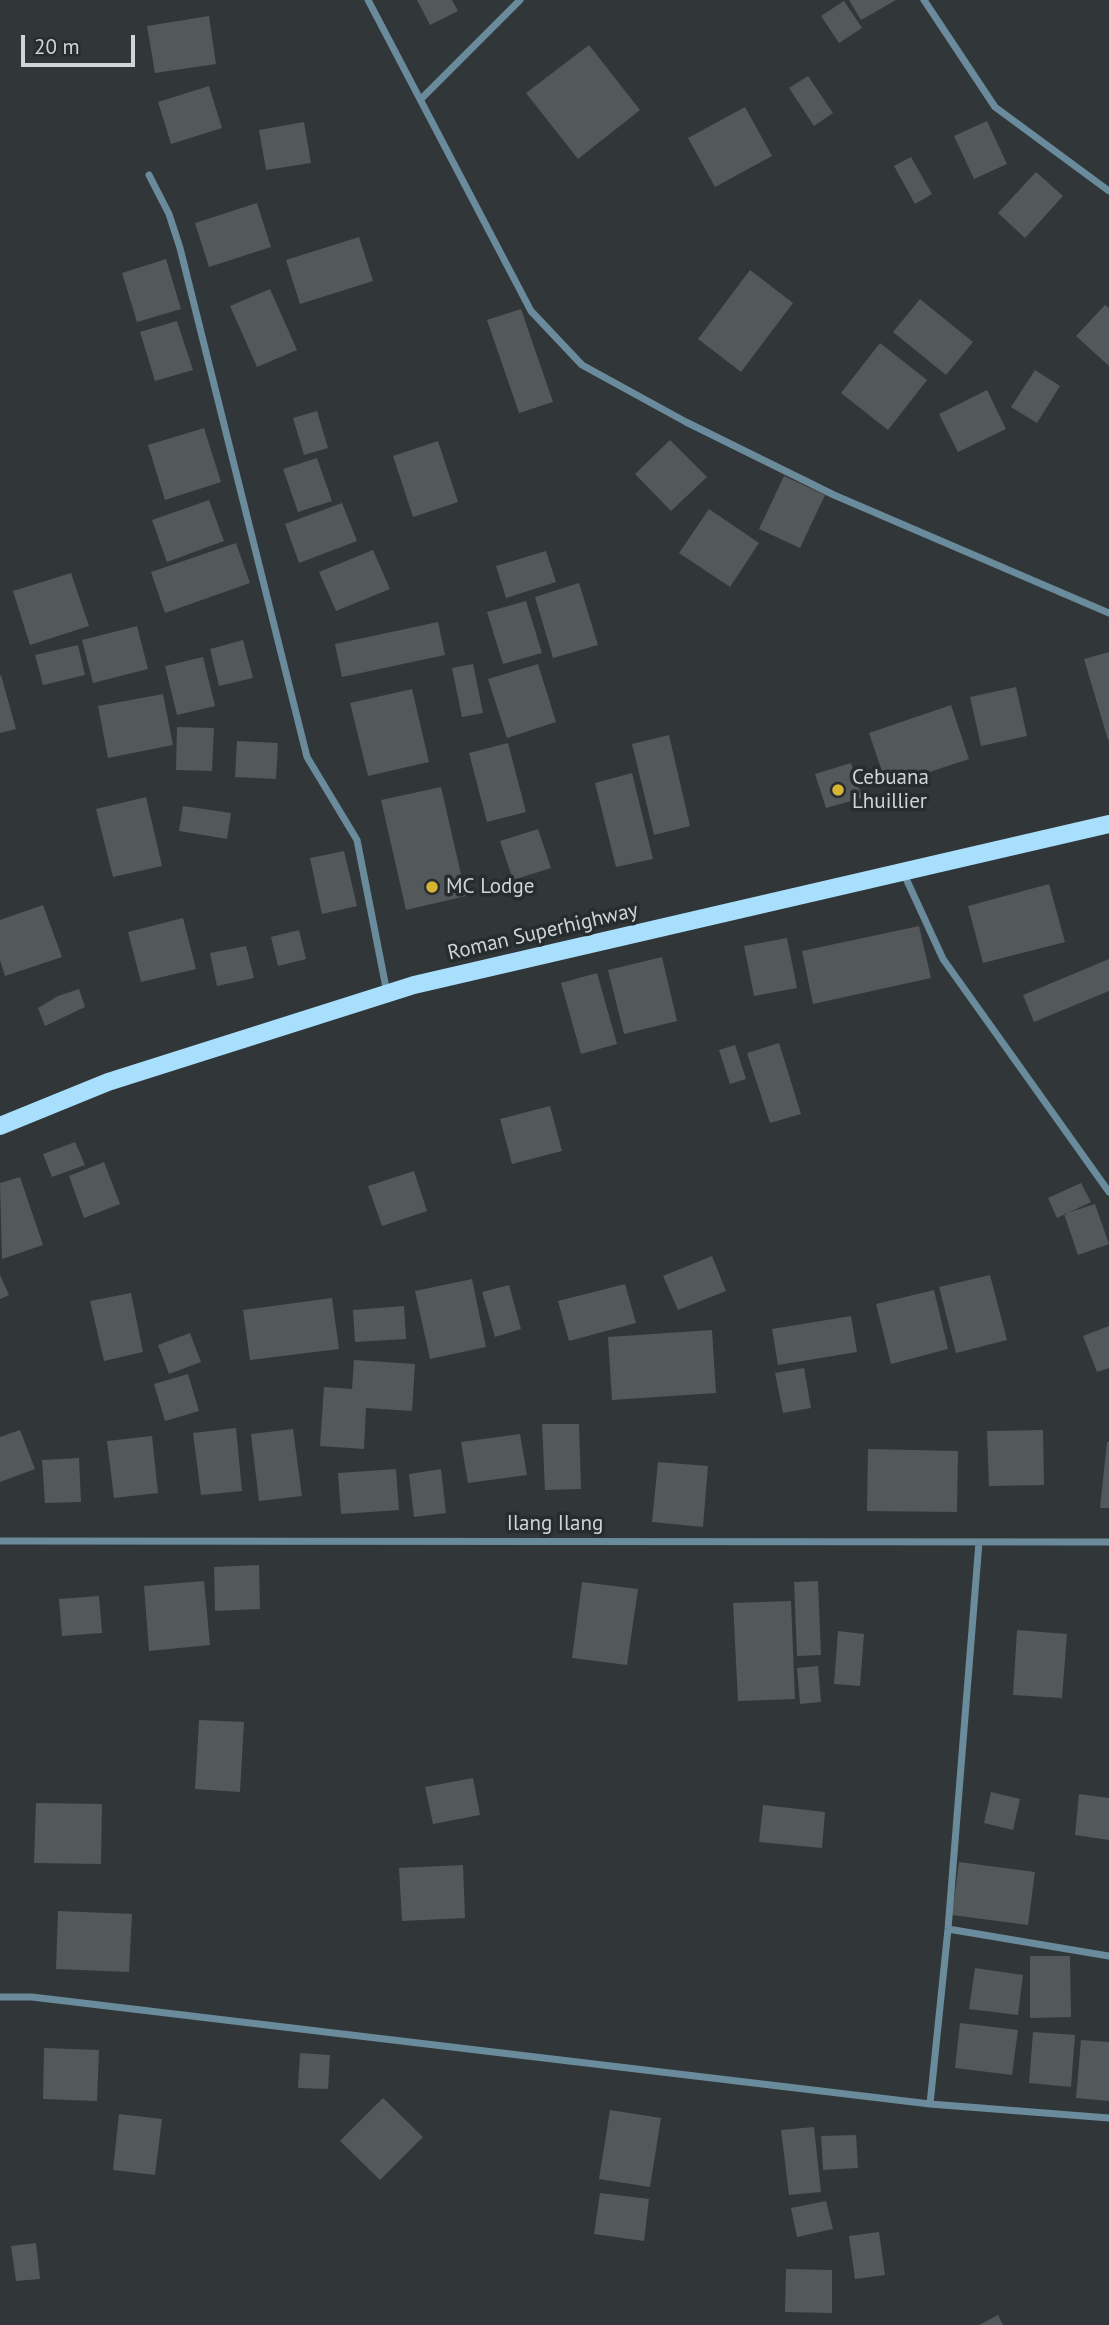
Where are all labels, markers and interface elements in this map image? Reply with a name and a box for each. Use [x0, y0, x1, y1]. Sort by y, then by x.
scale bar [24, 21, 138, 65]
text: 20 m [34, 33, 80, 60]
place label: Cebuana Lhuillier [852, 765, 929, 815]
marker: Cebuana Lhuillier [830, 782, 846, 798]
place label: MC Lodge [446, 874, 534, 900]
marker: MC Lodge [424, 879, 440, 895]
street label: Roman Superhighway [445, 898, 641, 966]
street label: Ilang Ilang [507, 1511, 603, 1537]

